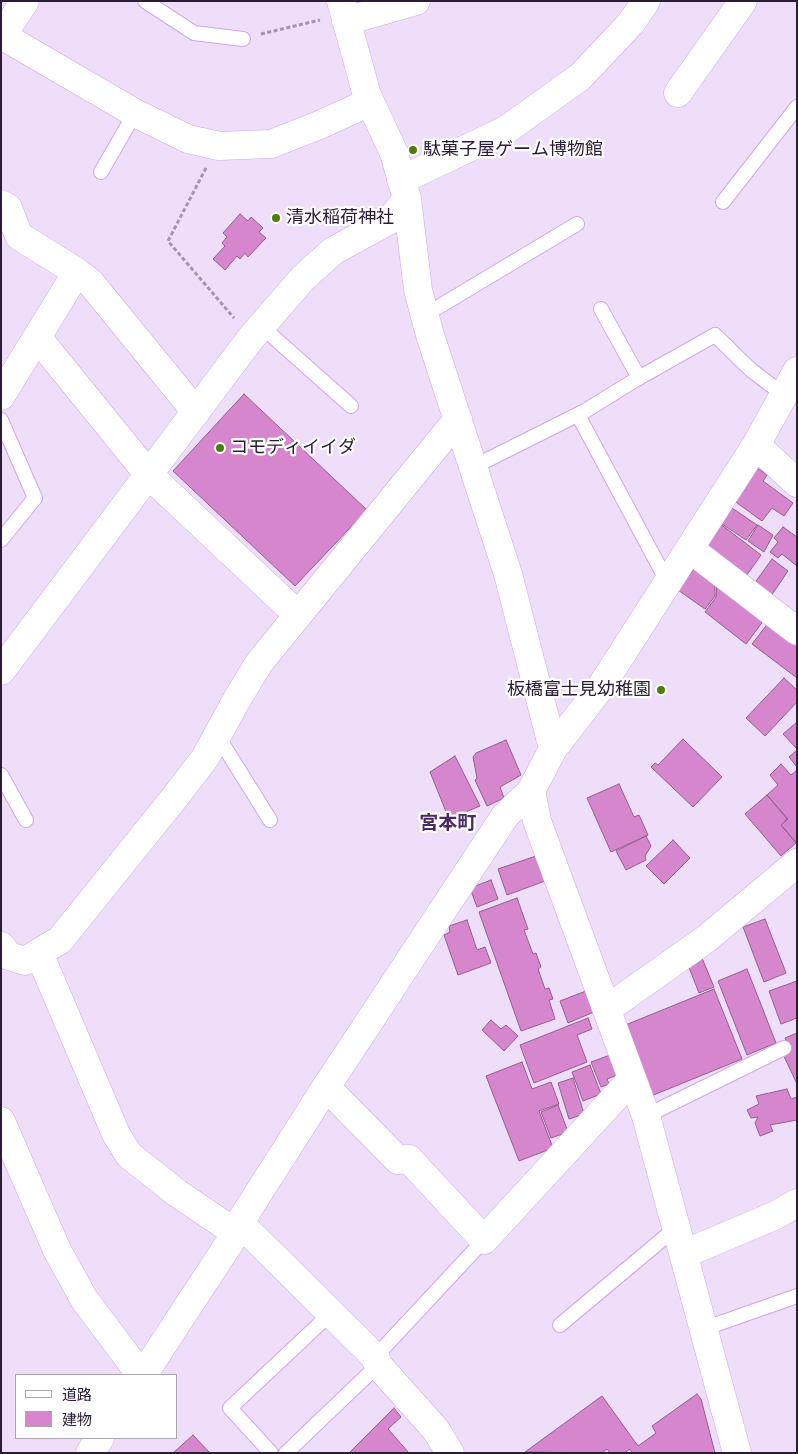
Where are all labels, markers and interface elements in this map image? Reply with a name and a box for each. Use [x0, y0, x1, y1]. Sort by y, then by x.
place label: 駄菓子屋ゲーム博物館 [423, 139, 603, 161]
marker: 駄菓子屋ゲーム博物館 [407, 144, 419, 156]
place label: 清水稲荷神社 [286, 207, 394, 229]
marker: 清水稲荷神社 [270, 212, 282, 224]
place label: コモディイイダ [230, 437, 356, 459]
marker: コモディイイダ [214, 442, 226, 454]
place label: 板橋富士見幼稚園 [507, 679, 651, 701]
marker: 板橋富士見幼稚園 [655, 684, 667, 696]
district label: 宮本町 [420, 813, 476, 835]
legend [15, 1374, 178, 1439]
text: 道路 [62, 1385, 92, 1404]
text: 建物 [62, 1410, 92, 1429]

